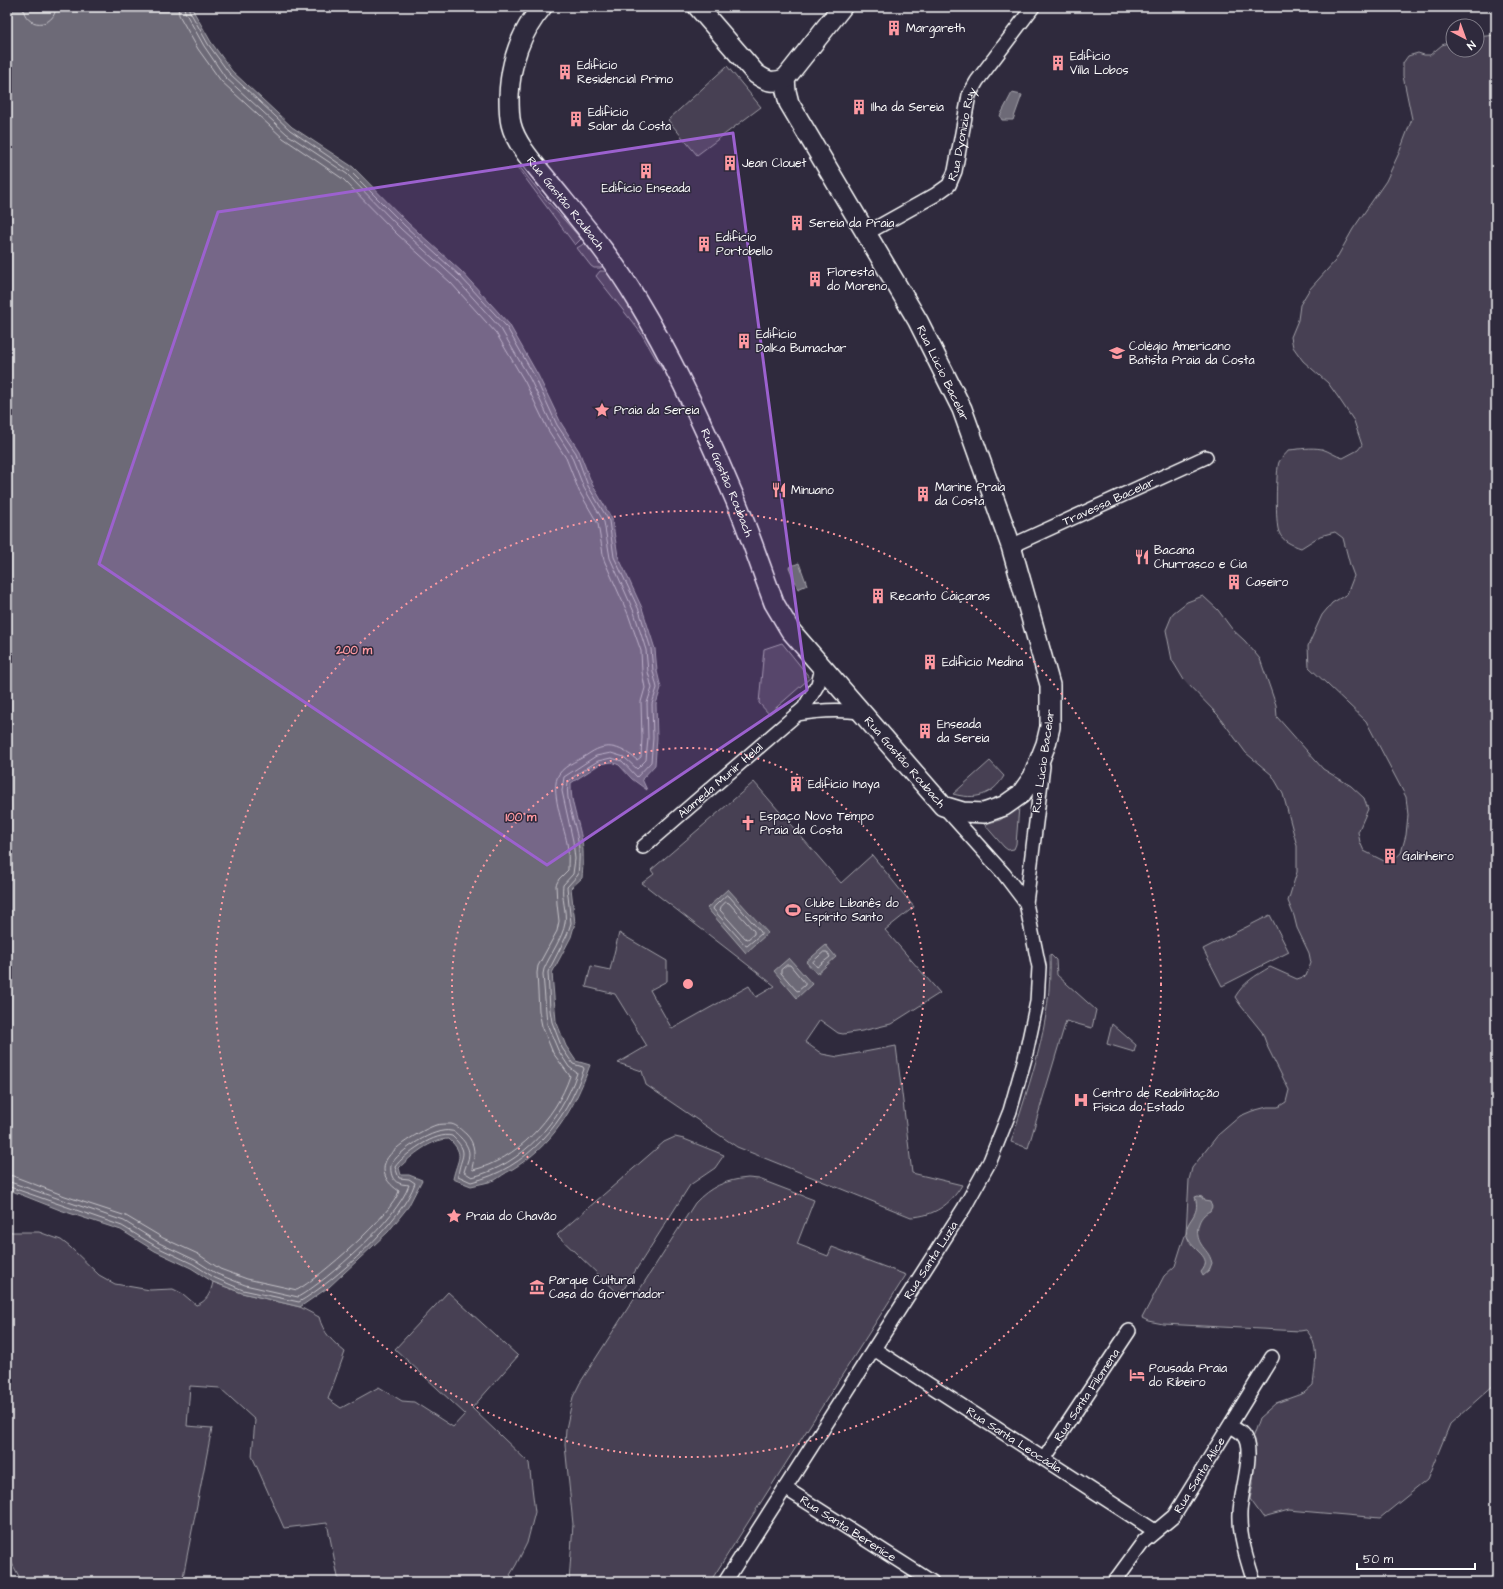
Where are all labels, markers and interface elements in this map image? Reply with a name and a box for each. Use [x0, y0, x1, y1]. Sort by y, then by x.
north arrow [1445, 18, 1485, 58]
building icon: Margareth [885, 19, 903, 37]
place label: Margareth [906, 20, 965, 38]
text: N [1464, 37, 1479, 53]
place label: Edifício Villa Lobos [1070, 48, 1129, 79]
building icon: Edifício Villa Lobos [1049, 54, 1067, 72]
place label: Edifício Residencial Primo [577, 57, 673, 88]
building icon: Edifício Residencial Primo [556, 63, 574, 81]
street label: Rua Dyonizio Ruy [944, 84, 982, 184]
building icon: Ilha da Sereia [850, 98, 868, 116]
place label: Ilha da Sereia [871, 99, 944, 116]
place label: Edifício Solar da Costa [588, 104, 671, 135]
building icon: Edifício Solar da Costa [567, 110, 585, 128]
street label: Rua Gastão Roubach [522, 153, 609, 254]
building icon: Jean Clouet [721, 154, 739, 172]
place label: Jean Clouet [742, 155, 806, 172]
building icon: Edifício Enseada [637, 162, 655, 180]
place label: Edifício Enseada [602, 180, 690, 197]
building icon: Sereia da Praia [788, 214, 806, 232]
place label: Sereia da Praia [809, 215, 894, 232]
place label: Edifício Portobello [716, 229, 773, 260]
building icon: Edifício Portobello [695, 235, 713, 253]
place label: Floresta do Moreno [827, 264, 887, 295]
building icon: Floresta do Moreno [806, 270, 824, 288]
street label: Rua Lúcio Bacelar [912, 323, 973, 424]
place label: Edifício Dalka Bumachar [756, 326, 847, 357]
building icon: Edifício Dalka Bumachar [735, 332, 753, 350]
place label: Colégio Americano Batista Praia da Costa [1129, 338, 1254, 369]
school or university icon: Colégio Americano Batista Praia da Costa [1108, 344, 1126, 362]
place icon: Praia da Sereia [593, 401, 611, 419]
place label: Praia da Sereia [614, 402, 699, 419]
street label: Rua Gastão Roubach [696, 426, 757, 539]
street label: Travessa Bacelar [1060, 474, 1158, 530]
place label: Marine Praia da Costa [935, 479, 1005, 510]
restaurant icon: Minuano [770, 481, 788, 499]
place label: Minuano [791, 482, 834, 499]
building icon: Marine Praia da Costa [914, 485, 932, 503]
place label: Bacana Churrasco e Cia [1154, 542, 1247, 573]
restaurant icon: Bacana Churrasco e Cia [1133, 548, 1151, 566]
building icon: Caseiro [1225, 573, 1243, 591]
place label: Caseiro [1246, 574, 1289, 591]
building icon: Recanto Caiçaras [869, 587, 887, 605]
place label: Recanto Caiçaras [890, 588, 990, 605]
text: 200 m [335, 642, 373, 659]
building icon: Edificio Medina [921, 653, 939, 671]
place label: Edificio Medina [942, 654, 1023, 671]
street label: Rua Lúcio Bacelar [1028, 708, 1059, 814]
street label: Rua Gastão Roubach [860, 713, 949, 812]
place label: Enseada da Sereia [937, 716, 989, 747]
building icon: Enseada da Sereia [916, 722, 934, 740]
street label: Alameda Munir Helal [674, 739, 767, 822]
building icon: Edifício Inaya [787, 775, 805, 793]
place label: Edifício Inaya [808, 776, 880, 794]
place label: Espaço Novo Tempo Praia da Costa [760, 808, 874, 839]
text: 100 m [506, 809, 537, 826]
church icon: Espaço Novo Tempo Praia da Costa [739, 814, 757, 832]
building icon: Galinheiro [1381, 847, 1399, 865]
place label: Galinheiro [1402, 848, 1454, 865]
place label: Clube Libanês do Espírito Santo [805, 895, 899, 926]
sports icon: Clube Libanês do Espírito Santo [784, 901, 802, 919]
centre of rings [681, 977, 695, 991]
place label: Centro de Reabilitação Física do Estado [1093, 1085, 1220, 1116]
hospital icon: Centro de Reabilitação Física do Estado [1072, 1091, 1090, 1109]
place icon: Praia do Chavão [445, 1207, 463, 1225]
place label: Praia do Chavão [466, 1208, 557, 1225]
street label: Rua Santa Luzia [900, 1218, 962, 1303]
place label: Parque Cultural Casa do Governador [549, 1272, 665, 1303]
museum icon: Parque Cultural Casa do Governador [528, 1278, 546, 1296]
street label: Rua Santa Filomena [1050, 1345, 1124, 1445]
place label: Pousada Praia do Ribeiro [1149, 1360, 1227, 1391]
hotel icon: Pousada Praia do Ribeiro [1128, 1366, 1146, 1384]
street label: Rua Santa Leocádia [963, 1403, 1065, 1477]
street label: Rua Santa Alice [1170, 1433, 1230, 1517]
street label: Rua Santa Berenice [796, 1492, 900, 1566]
scale bar [1357, 1545, 1475, 1571]
text: 50 m [1363, 1551, 1394, 1568]

